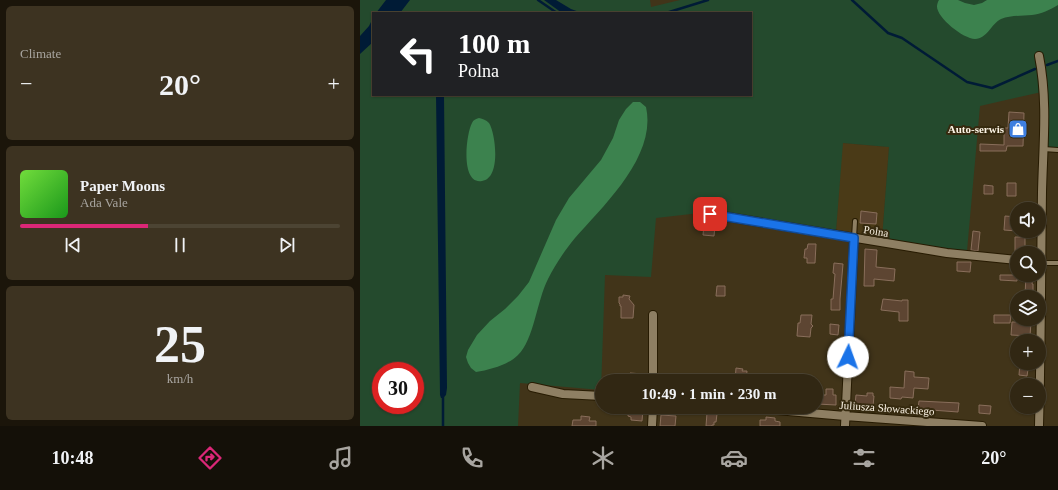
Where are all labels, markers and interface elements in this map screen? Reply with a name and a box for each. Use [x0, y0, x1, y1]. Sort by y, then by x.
icon: left [392, 28, 444, 80]
text: 100 m [458, 28, 530, 59]
text: Climate [20, 46, 61, 61]
text: Polna [458, 61, 499, 81]
text: 20° [159, 68, 201, 101]
text: − [20, 71, 32, 96]
text: + [328, 71, 340, 96]
shop icon: Auto-serwis [1007, 118, 1029, 140]
place label: Auto-serwis [948, 123, 1005, 135]
text: Paper Moons [80, 178, 165, 194]
text: Ada Vale [80, 195, 128, 210]
pin [693, 197, 727, 231]
map controls [1010, 202, 1046, 414]
button: sound [1010, 202, 1046, 238]
icon: arrive [699, 203, 721, 225]
street label: Polna [863, 223, 889, 239]
icon: previous [62, 234, 84, 256]
icon: pause [169, 234, 191, 256]
icon: next [276, 234, 298, 256]
button: search [1010, 246, 1046, 282]
button: layers [1010, 290, 1046, 326]
text: 25 [154, 316, 206, 373]
button: + [1010, 334, 1046, 370]
position arrow [827, 336, 869, 378]
speed limit sign: 30 [372, 362, 424, 414]
text: km/h [167, 371, 193, 386]
button: − [1010, 378, 1046, 414]
text: 10:49 · 1 min · 230 m [642, 386, 777, 402]
street label: Juliusza Słowackiego [839, 399, 935, 417]
icon: directions [196, 444, 224, 472]
icon: music [327, 444, 355, 472]
icon: phone [458, 444, 486, 472]
icon: climate [589, 444, 617, 472]
icon: car [720, 444, 748, 472]
icon: filters [850, 444, 878, 472]
text: 10:48 [51, 448, 93, 468]
text: 20° [981, 448, 1007, 468]

